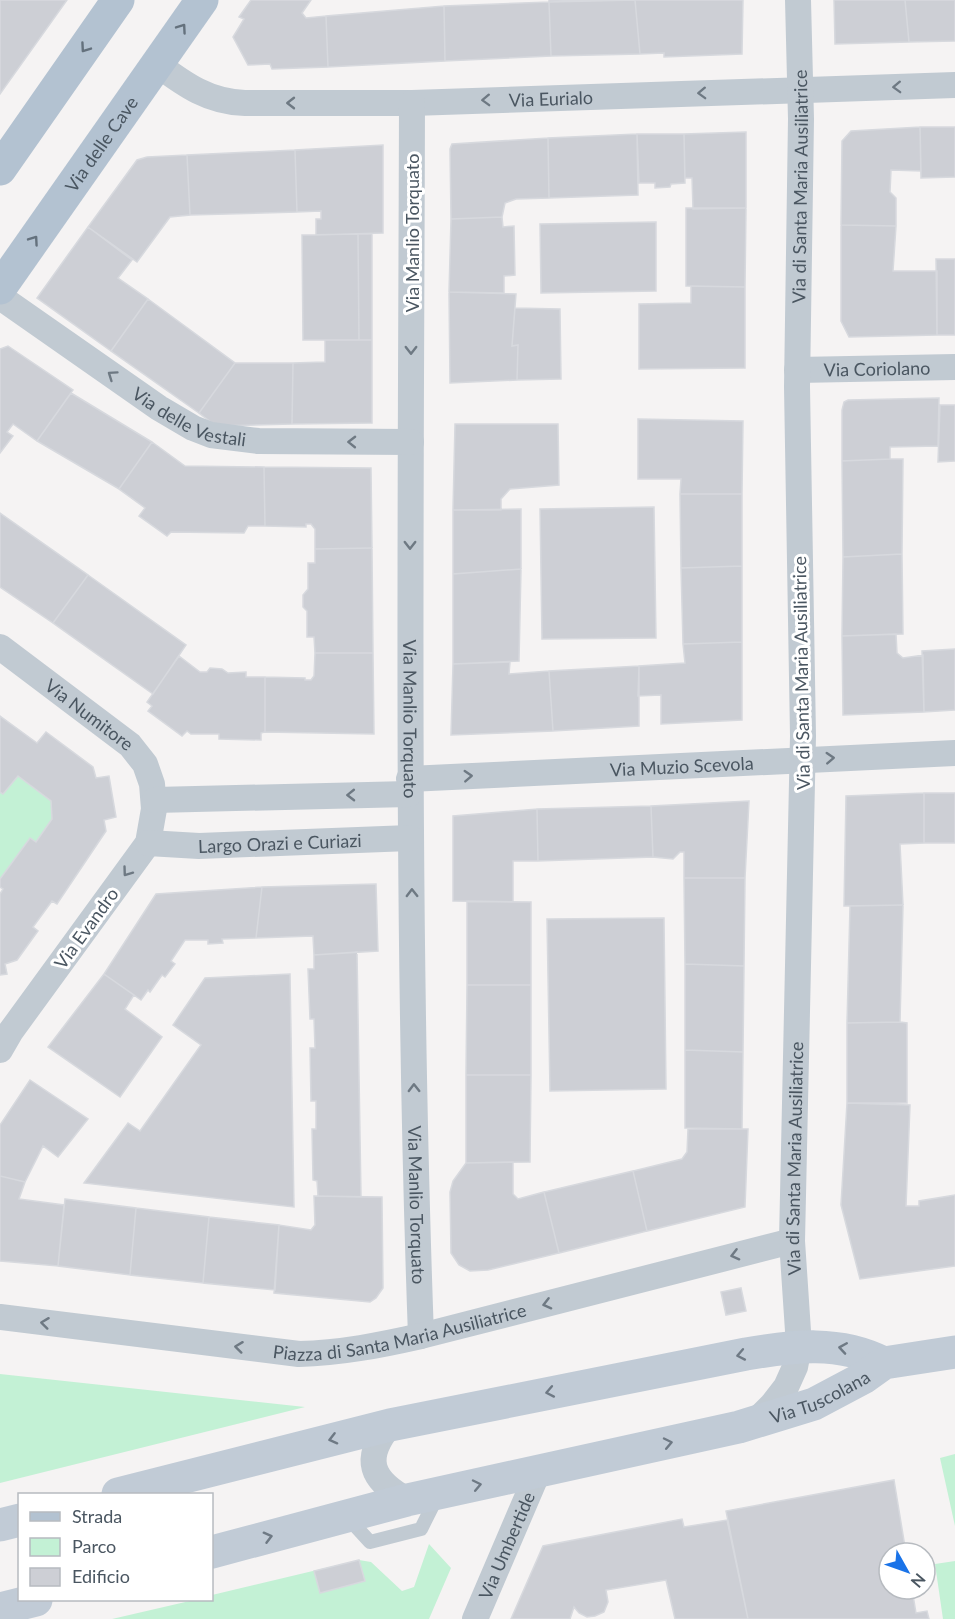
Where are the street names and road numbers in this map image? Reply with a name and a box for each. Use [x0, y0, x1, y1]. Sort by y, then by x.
street label: Via di Santa Maria Ausiliatrice [787, 69, 812, 304]
street label: Via Eurialo [508, 86, 593, 111]
street label: Via delle Cave [60, 92, 142, 196]
street label: Via Manlio Torquato [401, 154, 423, 312]
street label: Via Coriolano [823, 356, 931, 380]
street label: Via delle Vestali [128, 382, 247, 450]
street label: Via di Santa Maria Ausiliatrice [788, 556, 814, 790]
street label: Via Manlio Torquato [399, 640, 422, 798]
street label: Via Numitore [41, 674, 138, 755]
street label: Via Muzio Scevola [609, 752, 754, 780]
street label: Largo Orazi e Curiazi [198, 829, 362, 857]
street label: Via Evandro [49, 883, 123, 973]
street label: Via di Santa Maria Ausiliatrice [781, 1041, 807, 1276]
street label: Via Manlio Torquato [404, 1125, 430, 1285]
street label: Piazza di Santa Maria Ausiliatrice [272, 1299, 528, 1365]
street label: Via Tuscolana [767, 1366, 874, 1428]
street label: Via Umbertide [474, 1488, 539, 1603]

